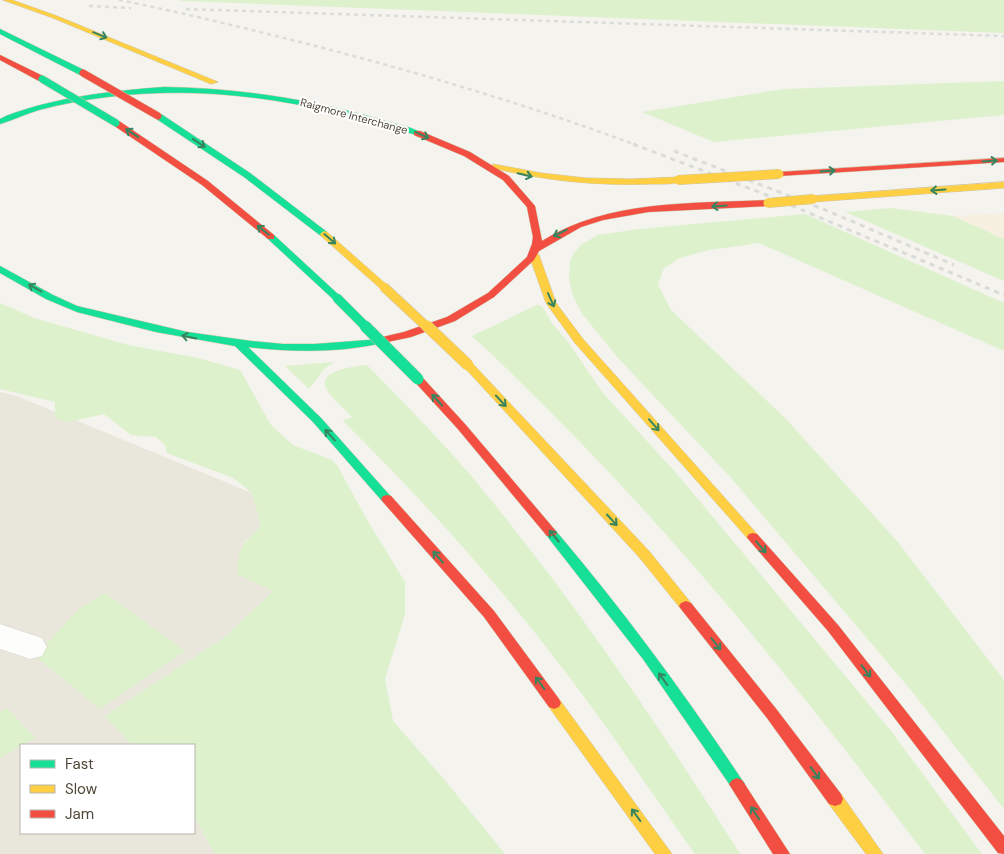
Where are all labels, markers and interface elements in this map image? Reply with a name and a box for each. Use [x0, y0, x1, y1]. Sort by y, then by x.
one-way arrow [92, 31, 108, 40]
street label: Raigmore Interchange [299, 95, 409, 137]
one-way arrow [125, 128, 139, 138]
one-way arrow [414, 131, 429, 140]
one-way arrow [192, 138, 206, 148]
one-way arrow [982, 156, 998, 165]
one-way arrow [820, 167, 836, 176]
one-way arrow [516, 171, 532, 180]
one-way arrow [930, 185, 946, 194]
one-way arrow [712, 201, 728, 211]
one-way arrow [256, 224, 269, 235]
one-way arrow [553, 228, 568, 238]
one-way arrow [323, 233, 336, 244]
one-way arrow [28, 283, 43, 292]
one-way arrow [546, 292, 556, 307]
one-way arrow [181, 332, 197, 341]
one-way arrow [431, 394, 443, 406]
one-way arrow [495, 394, 507, 407]
one-way arrow [648, 419, 660, 432]
one-way arrow [325, 429, 336, 442]
one-way arrow [606, 513, 618, 526]
one-way arrow [549, 530, 560, 543]
one-way arrow [756, 541, 767, 554]
one-way arrow [432, 550, 444, 563]
one-way arrow [710, 637, 721, 650]
one-way arrow [861, 664, 872, 677]
one-way arrow [658, 672, 668, 686]
one-way arrow [535, 677, 545, 691]
legend [20, 744, 195, 834]
text: Fast [65, 754, 94, 774]
one-way arrow [810, 766, 820, 780]
text: Slow [65, 779, 98, 799]
text: Jam [65, 804, 94, 824]
one-way arrow [750, 807, 760, 821]
one-way arrow [630, 809, 641, 822]

